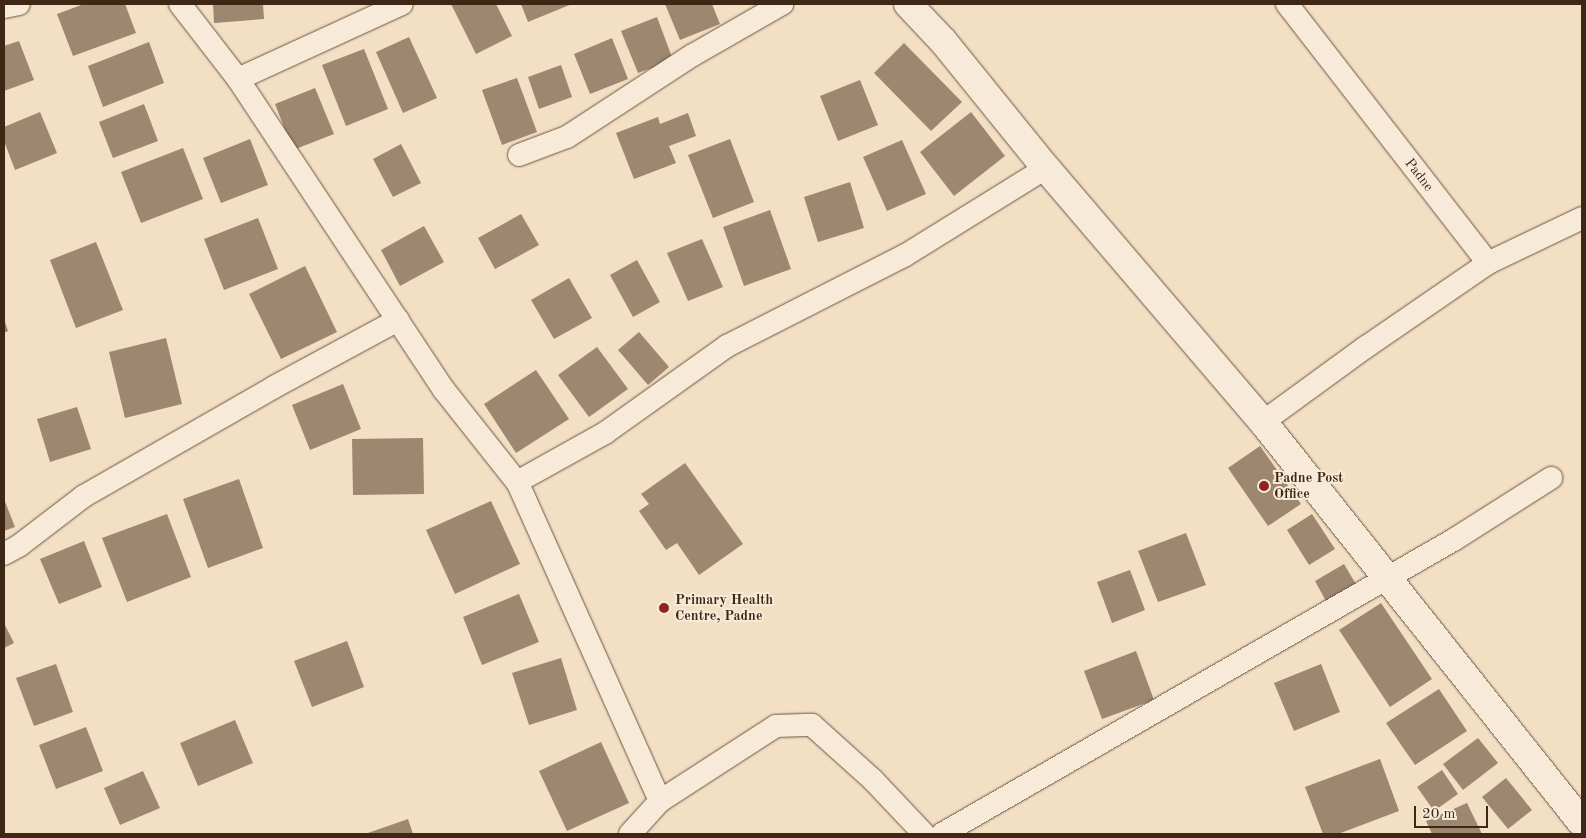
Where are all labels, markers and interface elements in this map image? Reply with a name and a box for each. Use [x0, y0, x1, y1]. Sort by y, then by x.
street label: Padne [1401, 155, 1437, 195]
place label: Padne Post Office [1274, 470, 1343, 502]
marker: Padne Post Office [1258, 480, 1270, 492]
place label: Primary Health Centre, Padne [675, 592, 773, 624]
marker: Primary Health Centre, Padne [657, 601, 671, 615]
scale bar [1416, 796, 1490, 828]
text: 20 m [1422, 807, 1456, 822]

